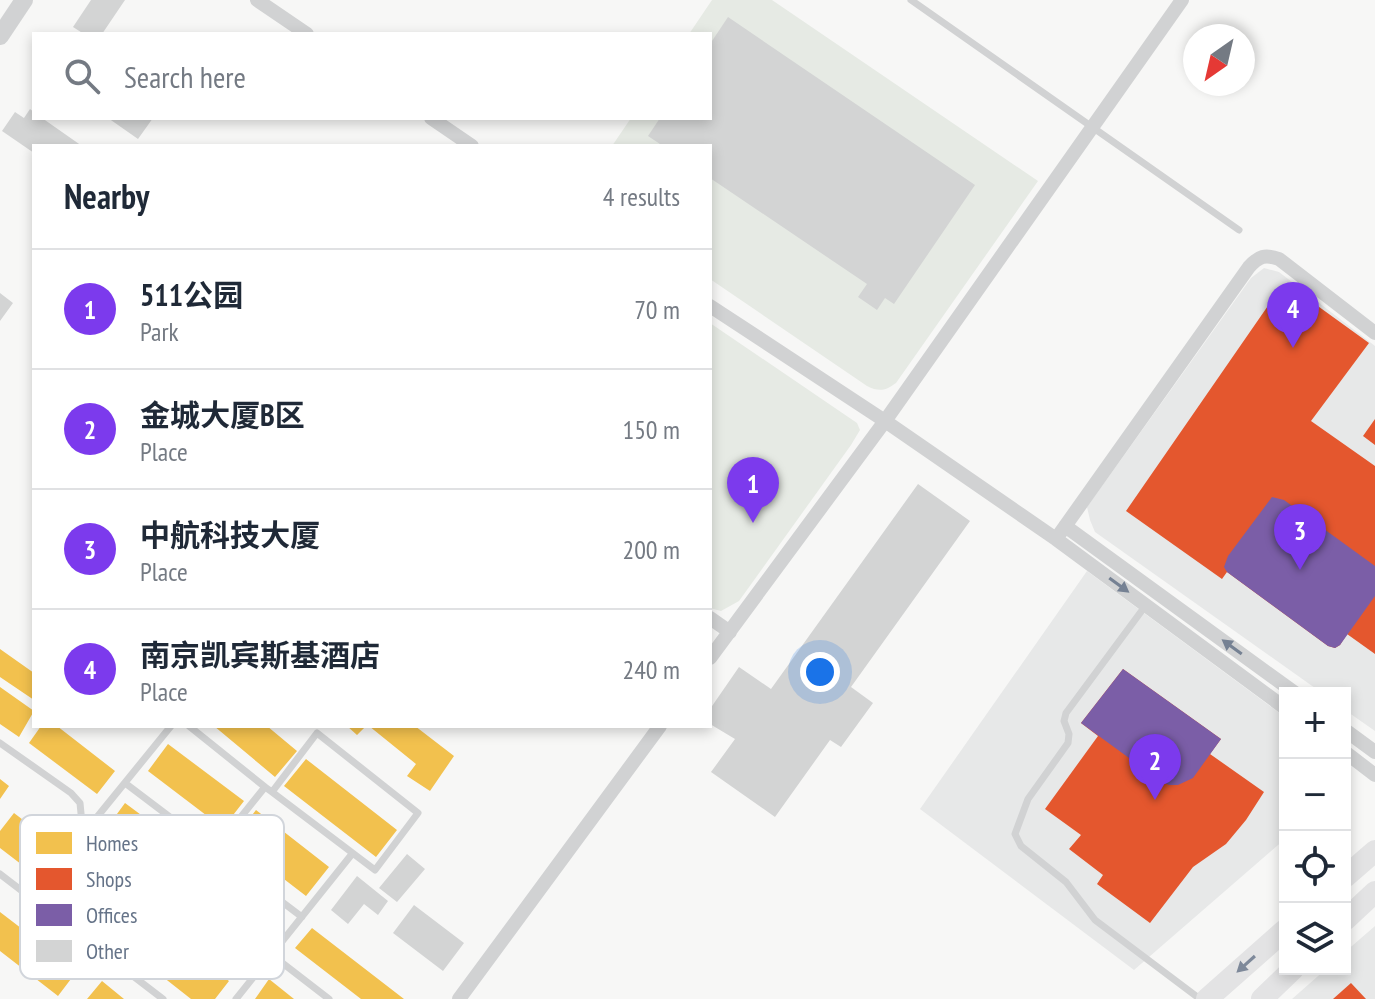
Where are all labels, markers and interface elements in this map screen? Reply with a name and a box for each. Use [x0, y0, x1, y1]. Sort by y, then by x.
north arrow [1183, 24, 1255, 96]
search box [32, 32, 712, 120]
icon: search [60, 54, 104, 98]
text: Search here [124, 57, 246, 96]
text: Nearby [64, 174, 149, 218]
text: 4 results [603, 180, 680, 213]
text: 511公园 [140, 275, 243, 314]
pin: 4 [1267, 282, 1319, 348]
text: 1 [84, 293, 96, 326]
text: 70 m [634, 293, 680, 326]
text: Park [140, 315, 179, 348]
text: 金城大厦B区 [140, 395, 305, 434]
text: 2 [84, 413, 96, 446]
text: 150 m [622, 413, 680, 446]
text: Place [140, 435, 188, 468]
pin: 1 [727, 457, 779, 523]
pin: 3 [1274, 504, 1326, 570]
text: 中航科技大厦 [140, 515, 320, 554]
text: 3 [84, 533, 96, 566]
text: 200 m [622, 533, 680, 566]
text: Place [140, 555, 188, 588]
one-way arrow [1108, 577, 1129, 592]
text: 南京凯宾斯基酒店 [140, 635, 380, 674]
one-way arrow [1221, 640, 1242, 655]
your location [800, 652, 840, 692]
text: 4 [84, 653, 96, 686]
text: 240 m [622, 653, 680, 686]
text: Place [140, 675, 188, 708]
map controls [1279, 687, 1351, 975]
button: + [1279, 687, 1351, 759]
pin: 2 [1129, 734, 1181, 800]
button: − [1279, 759, 1351, 831]
legend [20, 815, 284, 979]
text: Homes [86, 829, 138, 857]
button: locate [1279, 831, 1351, 903]
text: Shops [86, 865, 132, 893]
text: Offices [86, 901, 137, 929]
button: layers [1279, 903, 1351, 975]
text: Other [86, 937, 129, 965]
one-way arrow [1236, 955, 1255, 973]

